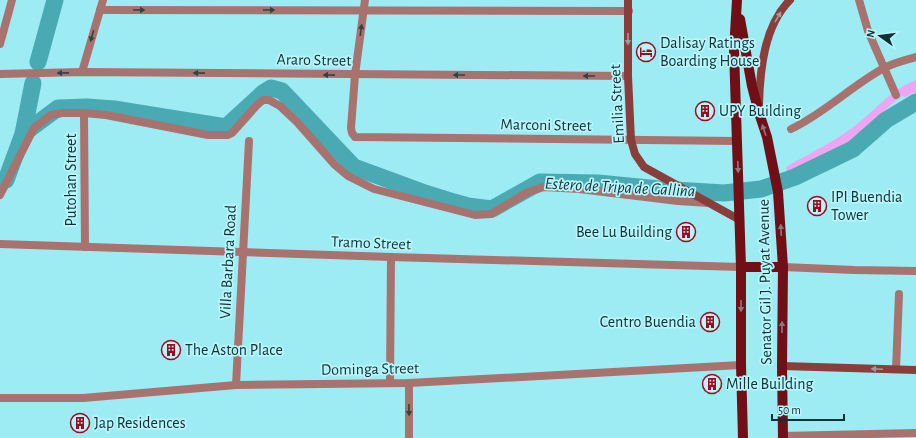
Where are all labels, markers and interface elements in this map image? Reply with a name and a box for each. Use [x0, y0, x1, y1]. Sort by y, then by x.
one-way arrow [133, 7, 146, 13]
one-way arrow [263, 7, 276, 13]
one-way arrow [774, 11, 781, 23]
north arrow [860, 16, 900, 56]
one-way arrow [358, 24, 364, 36]
text: N [865, 29, 877, 39]
one-way arrow [89, 30, 95, 42]
one-way arrow [625, 33, 632, 45]
place label: Dalisay Ratings Boarding House [660, 35, 759, 69]
hotel icon: Dalisay Ratings Boarding House [635, 41, 657, 63]
street label: Araro Street [277, 51, 351, 69]
street label: Emilia Street [607, 64, 627, 144]
one-way arrow [56, 70, 69, 76]
one-way arrow [192, 70, 205, 76]
one-way arrow [322, 72, 335, 78]
one-way arrow [452, 72, 465, 78]
one-way arrow [582, 73, 595, 79]
building icon: UPY Building [694, 100, 716, 122]
place label: UPY Building [719, 103, 801, 119]
street label: Marconi Street [500, 116, 592, 134]
one-way arrow [761, 124, 767, 136]
street label: Putohan Street [63, 133, 79, 227]
one-way arrow [734, 161, 741, 173]
water label: Estero de Tripa de Gallina [544, 175, 696, 200]
place label: IPI Buendia Tower [831, 189, 902, 223]
building icon: IPI Buendia Tower [806, 195, 828, 217]
street label: Senator Gil J. Puyat Avenue [756, 199, 775, 365]
street label: Villa Barbara Road [217, 205, 239, 319]
building icon: Bee Lu Building [675, 221, 697, 243]
place label: Bee Lu Building [576, 224, 672, 240]
one-way arrow [777, 224, 784, 236]
street label: Tramo Street [331, 234, 411, 252]
one-way arrow [738, 300, 744, 313]
building icon: Centro Buendia [699, 311, 721, 333]
place label: Centro Buendia [600, 314, 696, 330]
one-way arrow [779, 320, 785, 333]
building icon: The Aston Place [160, 339, 182, 361]
place label: The Aston Place [185, 342, 283, 358]
street label: Dominga Street [321, 360, 419, 378]
one-way arrow [871, 365, 883, 372]
building icon: Mille Building [701, 373, 723, 395]
place label: Mille Building [726, 376, 813, 392]
scale bar [772, 396, 844, 422]
one-way arrow [406, 404, 412, 417]
text: 50 m [778, 404, 801, 416]
building icon: Jap Residences [69, 412, 91, 434]
place label: Jap Residences [94, 415, 186, 431]

